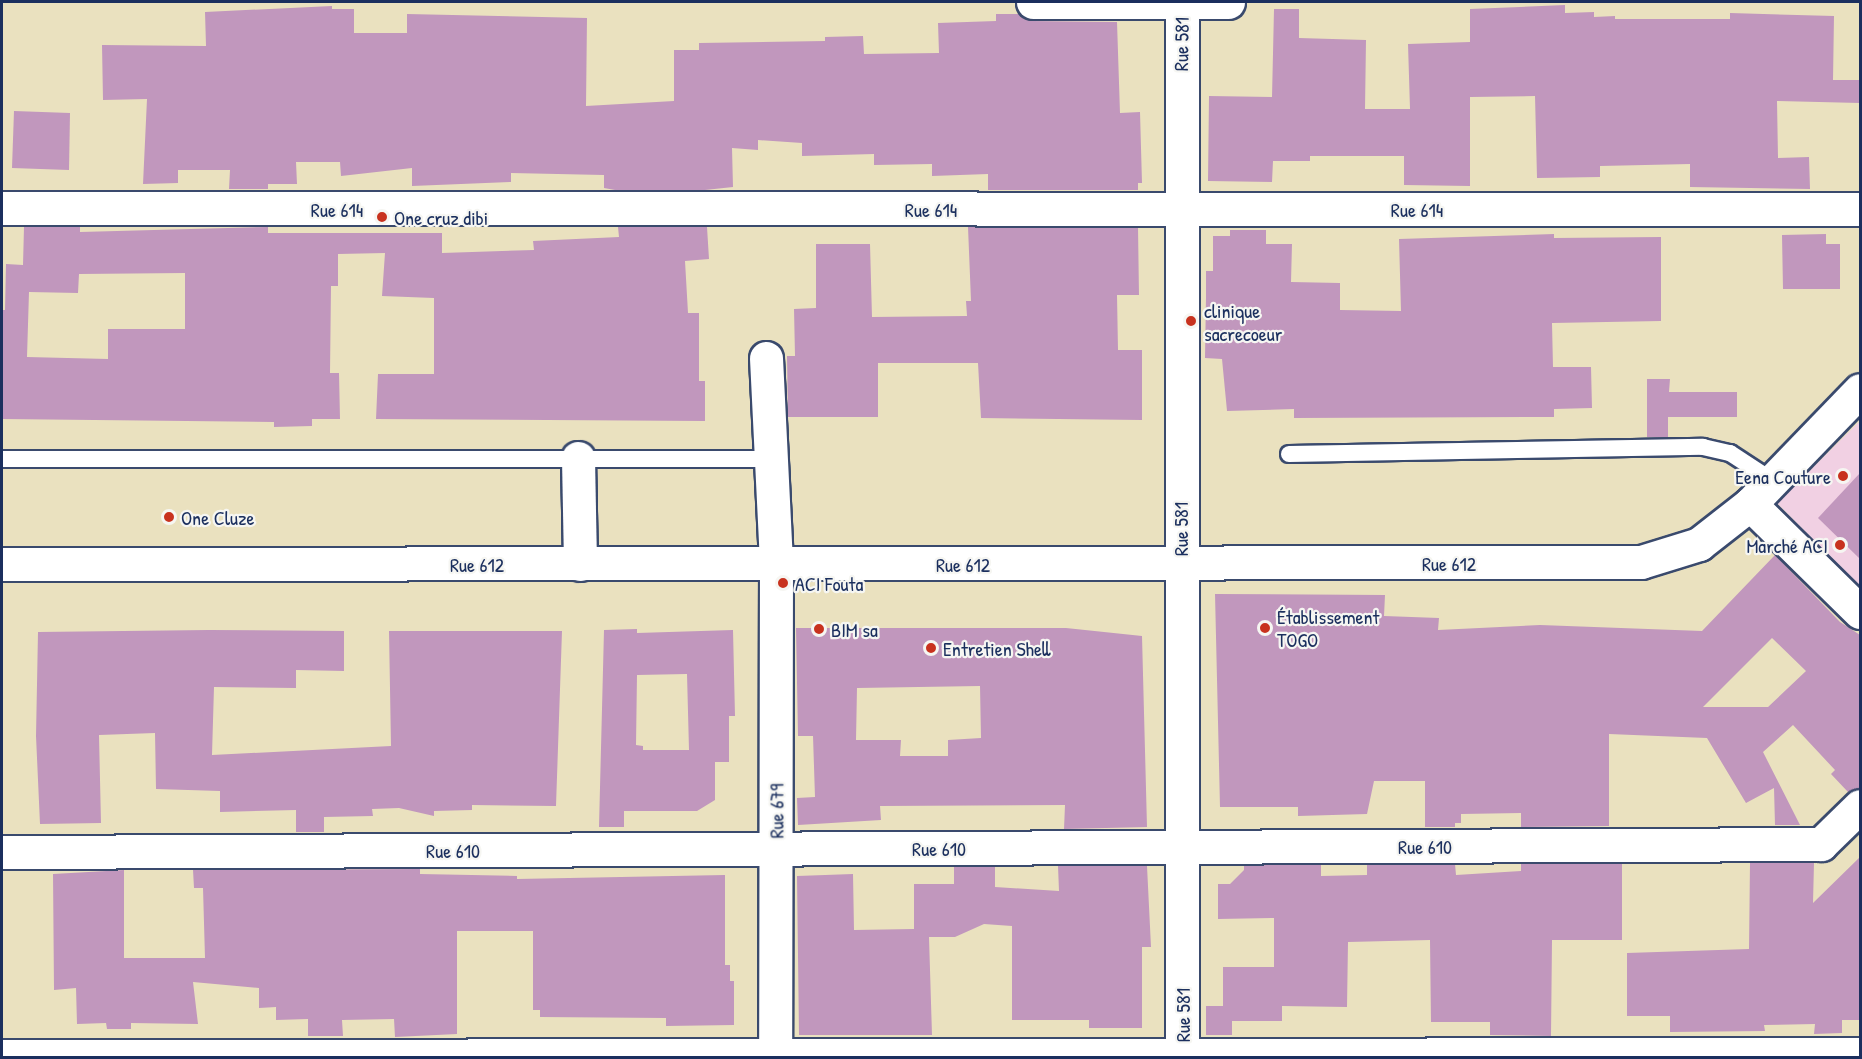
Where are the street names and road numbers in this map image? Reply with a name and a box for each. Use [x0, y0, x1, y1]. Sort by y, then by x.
street label: Rue 581 [1169, 17, 1193, 71]
street label: Rue 614 [311, 197, 363, 221]
street label: Rue 614 [905, 197, 957, 221]
street label: Rue 614 [1391, 197, 1443, 221]
street label: Rue 581 [1168, 502, 1192, 556]
street label: Rue 612 [1422, 551, 1476, 575]
street label: Rue 612 [450, 552, 504, 576]
street label: Rue 612 [936, 552, 990, 576]
street label: Rue 679 [764, 784, 788, 838]
street label: Rue 610 [1398, 834, 1452, 858]
street label: Rue 610 [912, 836, 966, 860]
street label: Rue 610 [426, 838, 480, 862]
street label: Rue 581 [1170, 988, 1194, 1042]

